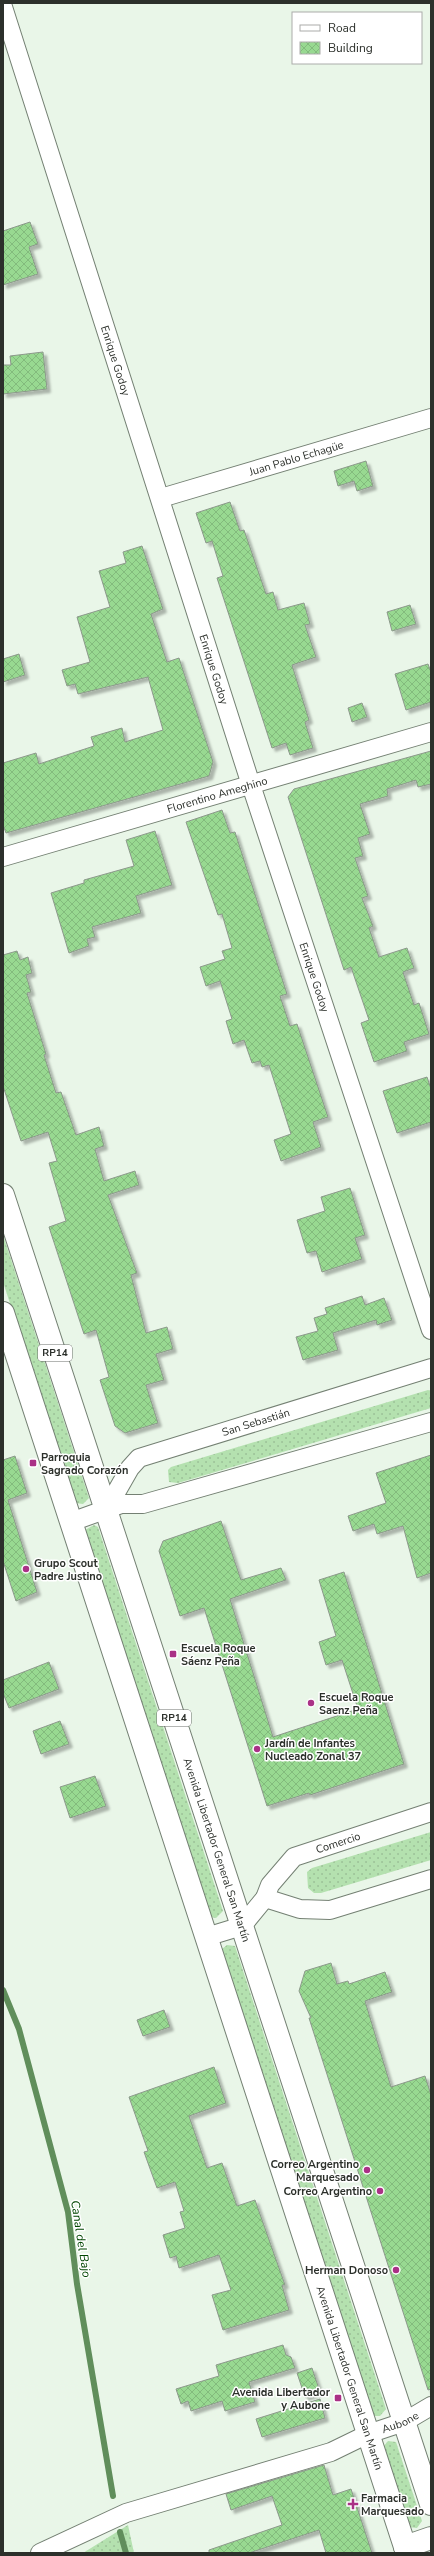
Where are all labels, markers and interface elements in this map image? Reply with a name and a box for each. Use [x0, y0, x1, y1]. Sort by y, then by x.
legend [292, 12, 422, 64]
text: Road [328, 20, 356, 36]
text: Building [328, 40, 373, 56]
street label: Enrique Godoy [97, 324, 134, 398]
street label: Juan Pablo Echagüe [246, 437, 345, 479]
street label: Enrique Godoy [196, 632, 232, 706]
street label: Florentino Ameghino [165, 773, 269, 816]
street label: Enrique Godoy [296, 940, 333, 1014]
road number: RP14 [38, 1345, 72, 1361]
street label: San Sebastián [220, 1404, 292, 1440]
place label: Parroquia Sagrado Corazón [41, 1450, 128, 1478]
marker: Parroquia Sagrado Corazón [28, 1458, 38, 1468]
place label: Grupo Scout Padre Justino [34, 1556, 102, 1584]
marker: Grupo Scout Padre Justino [21, 1564, 31, 1574]
place label: Escuela Roque Sáenz Peña [181, 1641, 256, 1669]
marker: Escuela Roque Sáenz Peña [168, 1649, 178, 1659]
place label: Escuela Roque Saenz Peña [319, 1690, 394, 1718]
marker: Escuela Roque Saenz Peña [306, 1698, 316, 1708]
road number: RP14 [157, 1710, 191, 1726]
place label: Jardín de Infantes Nucleado Zonal 37 [264, 1736, 361, 1764]
marker: Jardín de Infantes Nucleado Zonal 37 [252, 1744, 262, 1754]
street label: Avenida Libertador General San Martín [180, 1756, 254, 1944]
street label: Comercio [314, 1828, 362, 1857]
place label: Correo Argentino Marquesado [271, 2157, 359, 2185]
marker: Correo Argentino Marquesado [362, 2165, 372, 2175]
place label: Correo Argentino [284, 2184, 372, 2199]
marker: Correo Argentino [375, 2186, 385, 2196]
water label: Canal del Bajo [67, 2199, 95, 2279]
place label: Herman Donoso [305, 2263, 388, 2278]
marker: Herman Donoso [391, 2265, 401, 2275]
street label: Avenida Libertador General San Martín [313, 2284, 387, 2472]
place label: Avenida Libertador y Aubone [232, 2385, 331, 2413]
marker: Avenida Libertador y Aubone [333, 2393, 343, 2403]
street label: Aubone [380, 2408, 421, 2436]
place label: Farmacia Marquesado [361, 2491, 424, 2519]
marker: Farmacia Marquesado [348, 2499, 358, 2509]

